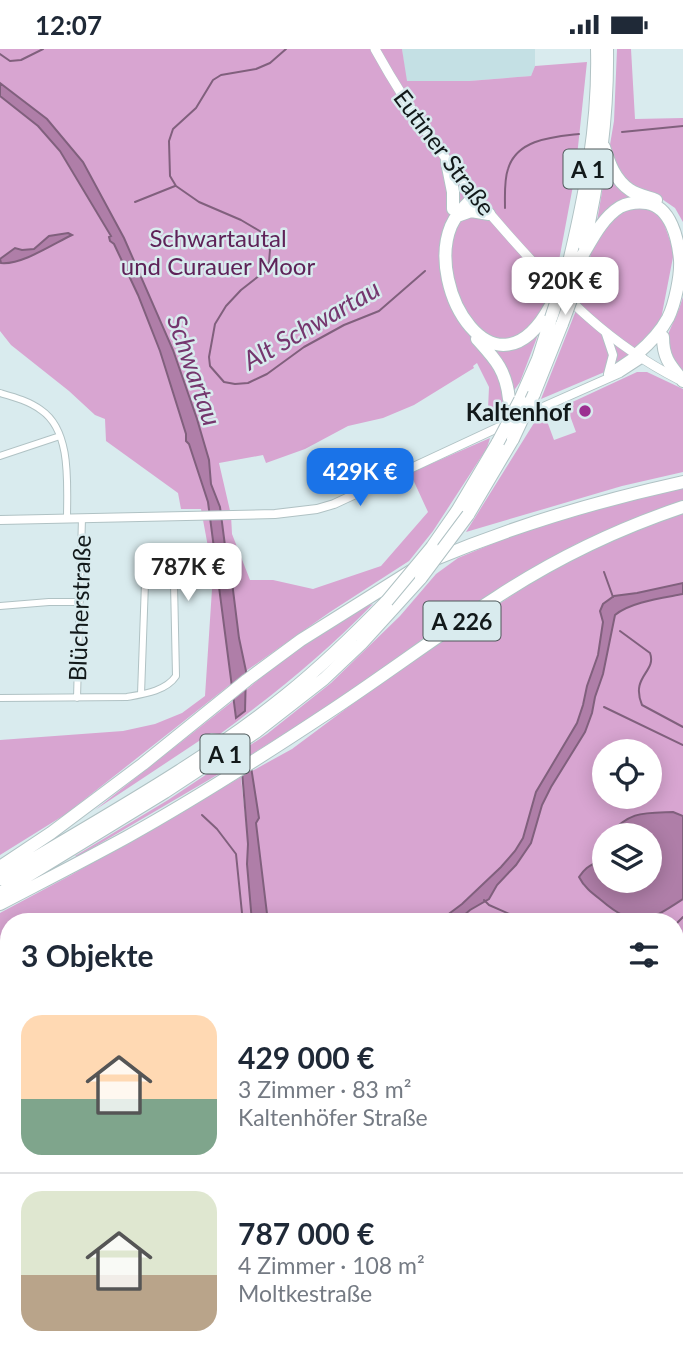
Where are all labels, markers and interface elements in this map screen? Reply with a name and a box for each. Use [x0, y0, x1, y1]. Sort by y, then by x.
text: 12:07 [35, 9, 102, 41]
street label: Eutiner Straße [388, 83, 502, 221]
road number: A 1 [564, 149, 612, 189]
park label: Schwartautal und Curauer Moor [121, 223, 315, 280]
pin: 920K € [508, 257, 622, 317]
text: 920K € [528, 266, 602, 294]
water label: Alt Schwartau [236, 272, 385, 377]
water label: Schwartau [161, 310, 229, 430]
place label: Kaltenhof [466, 397, 571, 426]
marker: Kaltenhof [577, 403, 593, 419]
pin: 429K € [303, 449, 417, 508]
text: 429K € [323, 457, 397, 485]
street label: Blücherstraße [62, 534, 96, 682]
pin: 787K € [131, 543, 245, 603]
text: 787K € [151, 552, 225, 580]
road number: A 226 [424, 601, 500, 641]
road number: A 1 [201, 734, 250, 773]
map controls [592, 739, 662, 893]
button: locate [592, 739, 662, 809]
button: layers [592, 823, 662, 893]
icon: filters [625, 936, 663, 974]
text: 3 Objekte [21, 937, 153, 973]
text: 429 000 € [238, 1039, 374, 1075]
icon: home [77, 1043, 161, 1127]
text: 3 Zimmer · 83 m² [238, 1075, 411, 1103]
text: Kaltenhöfer Straße [238, 1103, 428, 1131]
text: 787 000 € [238, 1215, 374, 1251]
icon: home [77, 1219, 161, 1303]
text: 4 Zimmer · 108 m² [238, 1251, 425, 1279]
text: Moltkestraße [238, 1279, 372, 1307]

